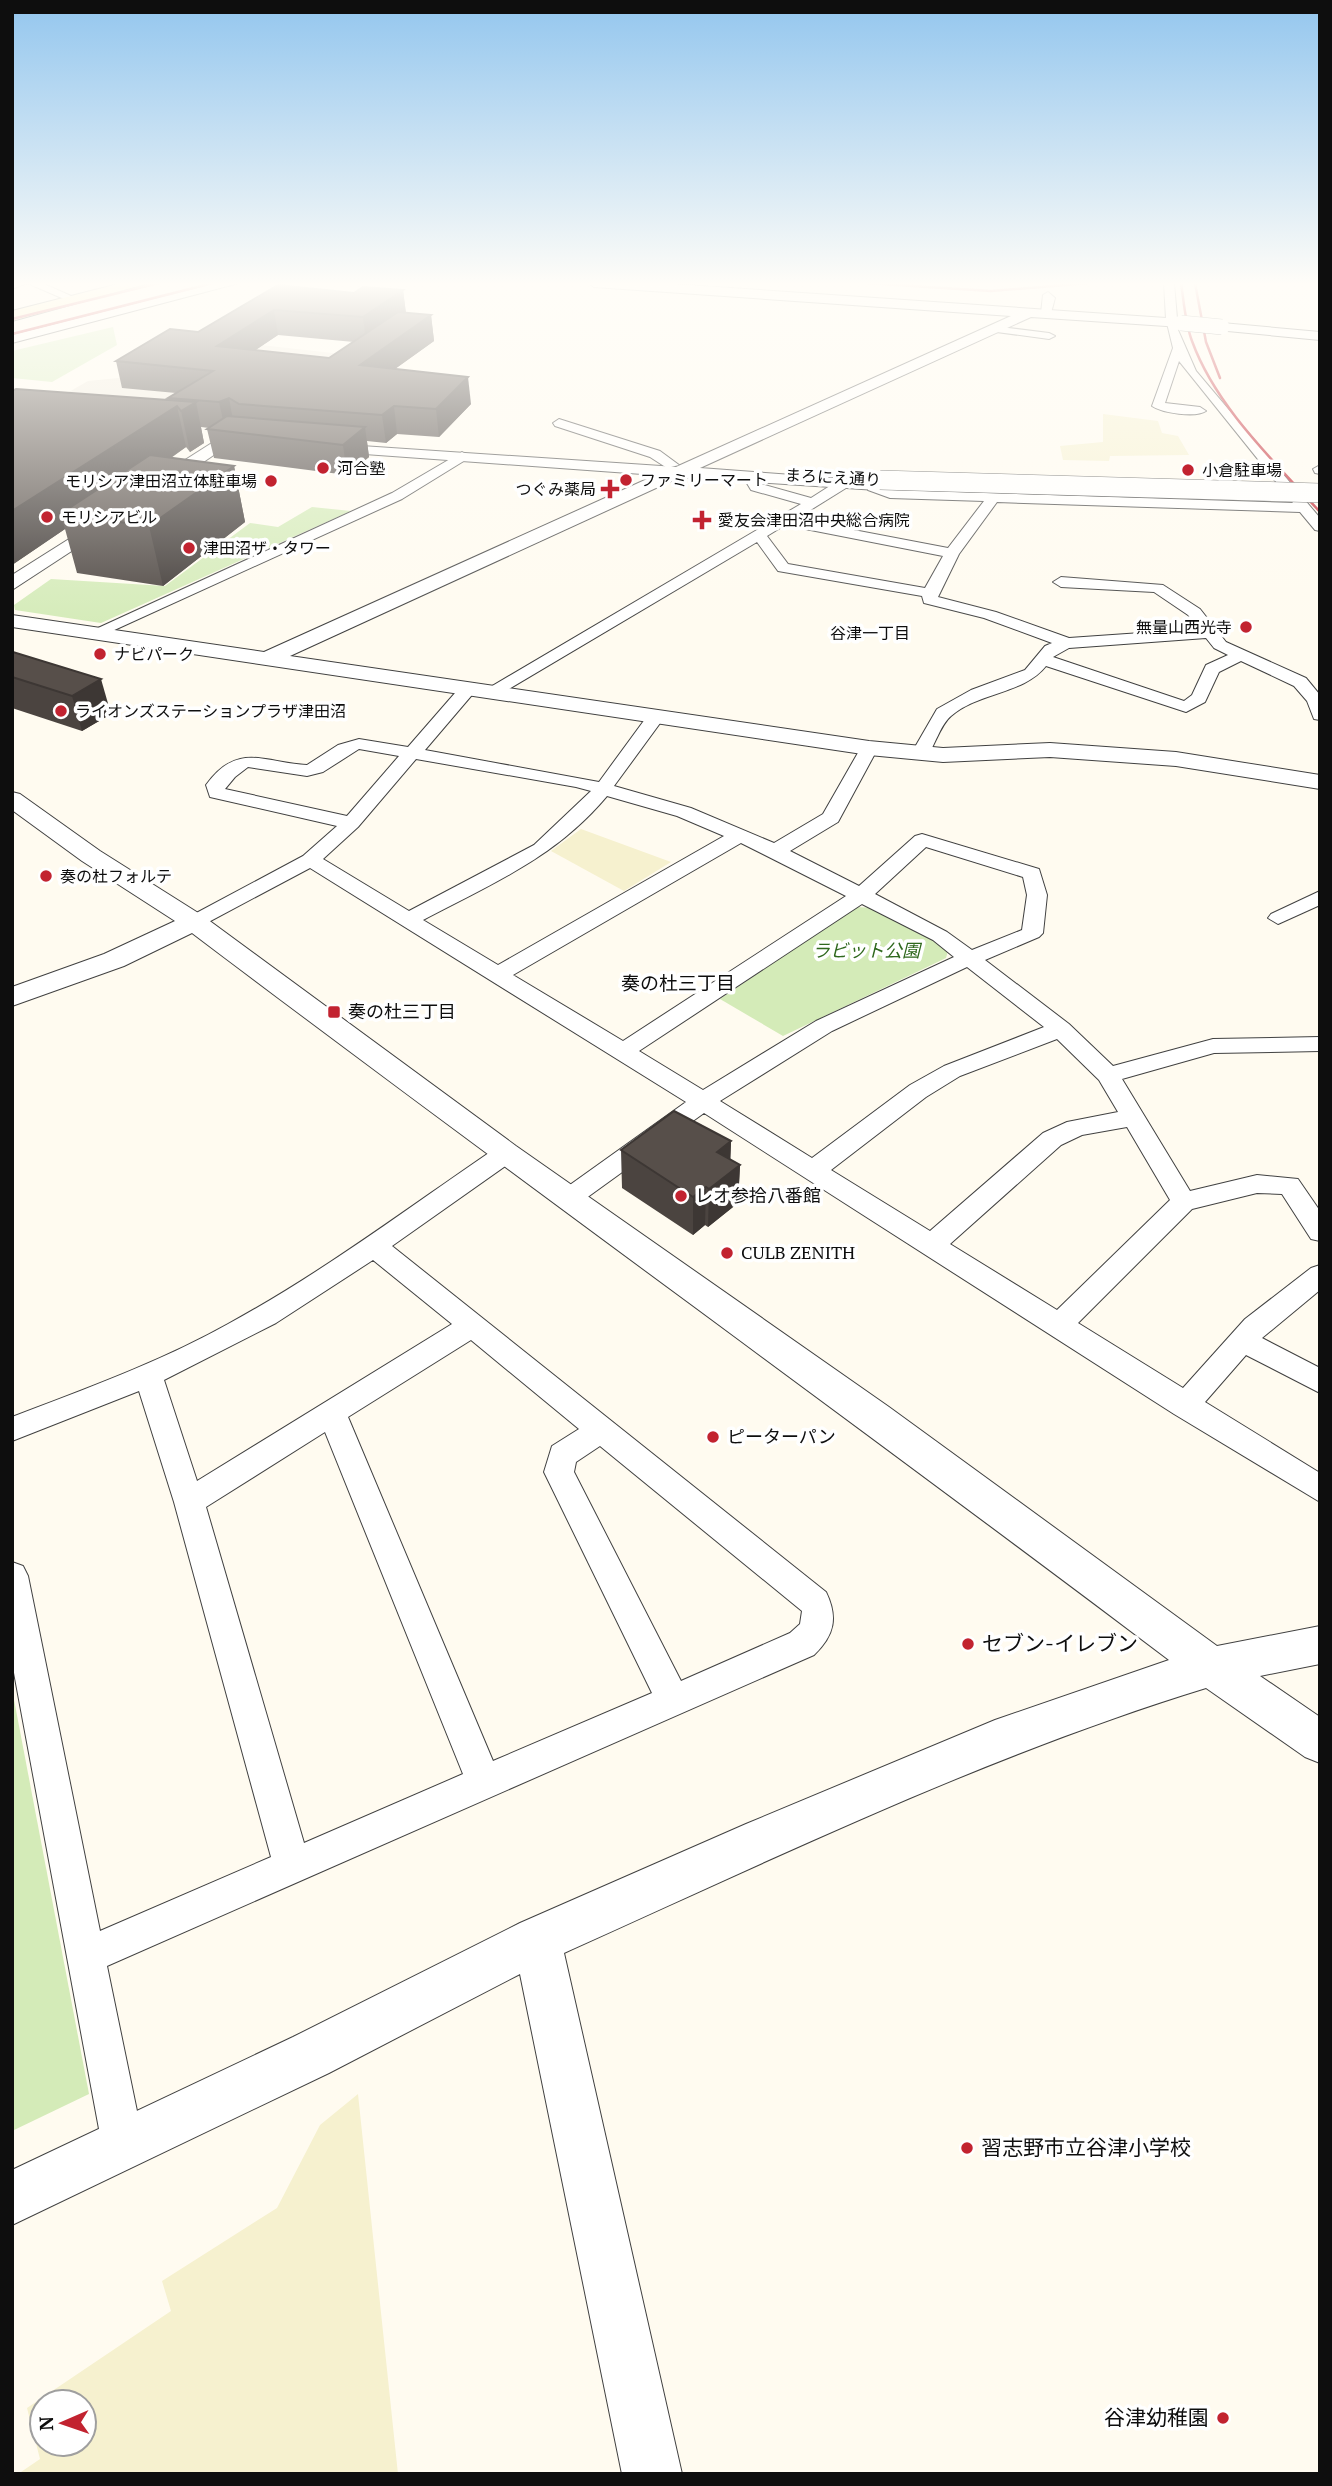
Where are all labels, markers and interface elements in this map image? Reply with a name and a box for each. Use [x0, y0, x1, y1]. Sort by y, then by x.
place label: 河合塾 [337, 457, 385, 479]
place label: 小倉駐車場 [1202, 459, 1282, 481]
marker: 河合塾 [315, 460, 331, 476]
marker: 小倉駐車場 [1180, 462, 1196, 478]
street label: まろにえ通り [784, 464, 882, 490]
place label: ファミリーマート [640, 469, 768, 491]
place label: モリシア津田沼立体駐車場 [65, 470, 257, 492]
marker: ファミリーマート [618, 472, 634, 488]
marker: モリシア津田沼立体駐車場 [263, 473, 279, 489]
place label: つぐみ薬局 [516, 478, 596, 500]
marker: つぐみ薬局 [602, 481, 618, 497]
place label: モリシアビル [61, 506, 157, 528]
marker: モリシアビル [39, 509, 55, 525]
place label: 愛友会津田沼中央総合病院 [718, 509, 910, 531]
marker: 愛友会津田沼中央総合病院 [692, 510, 712, 530]
place label: 津田沼ザ・タワー [203, 537, 331, 559]
marker: 津田沼ザ・タワー [181, 540, 197, 556]
place label: 無量山西光寺 [1136, 616, 1232, 638]
marker: 無量山西光寺 [1238, 619, 1254, 635]
district label: 谷津一丁目 [830, 622, 910, 644]
place label: ナビパーク [114, 643, 194, 665]
marker: ナビパーク [92, 646, 108, 662]
place label: ライオンズステーションプラザ津田沼 [75, 700, 346, 722]
marker: ライオンズステーションプラザ津田沼 [53, 703, 69, 719]
place label: 奏の杜フォルテ [60, 865, 172, 887]
marker: 奏の杜フォルテ [38, 868, 54, 884]
park label: ラビット公園 [812, 938, 923, 962]
district label: 奏の杜三丁目 [621, 970, 735, 995]
place label: 奏の杜三丁目 [348, 999, 456, 1023]
marker: 奏の杜三丁目 [326, 1004, 342, 1020]
place label: レオ参拾八番館 [695, 1183, 821, 1207]
marker: レオ参拾八番館 [673, 1188, 689, 1204]
place label: CULB ZENITH [741, 1240, 855, 1264]
marker: CULB ZENITH [719, 1245, 735, 1261]
place label: ピーターパン [727, 1424, 836, 1448]
marker: ピーターパン [705, 1429, 721, 1445]
place label: セブン-イレブン [982, 1629, 1138, 1657]
marker: セブン-イレブン [960, 1636, 976, 1652]
place label: 習志野市立谷津小学校 [981, 2133, 1191, 2161]
marker: 習志野市立谷津小学校 [959, 2140, 975, 2156]
north arrow [28, 2388, 98, 2458]
place label: 谷津幼稚園 [1104, 2403, 1209, 2431]
marker: 谷津幼稚園 [1215, 2410, 1231, 2426]
text: N [33, 2415, 58, 2431]

